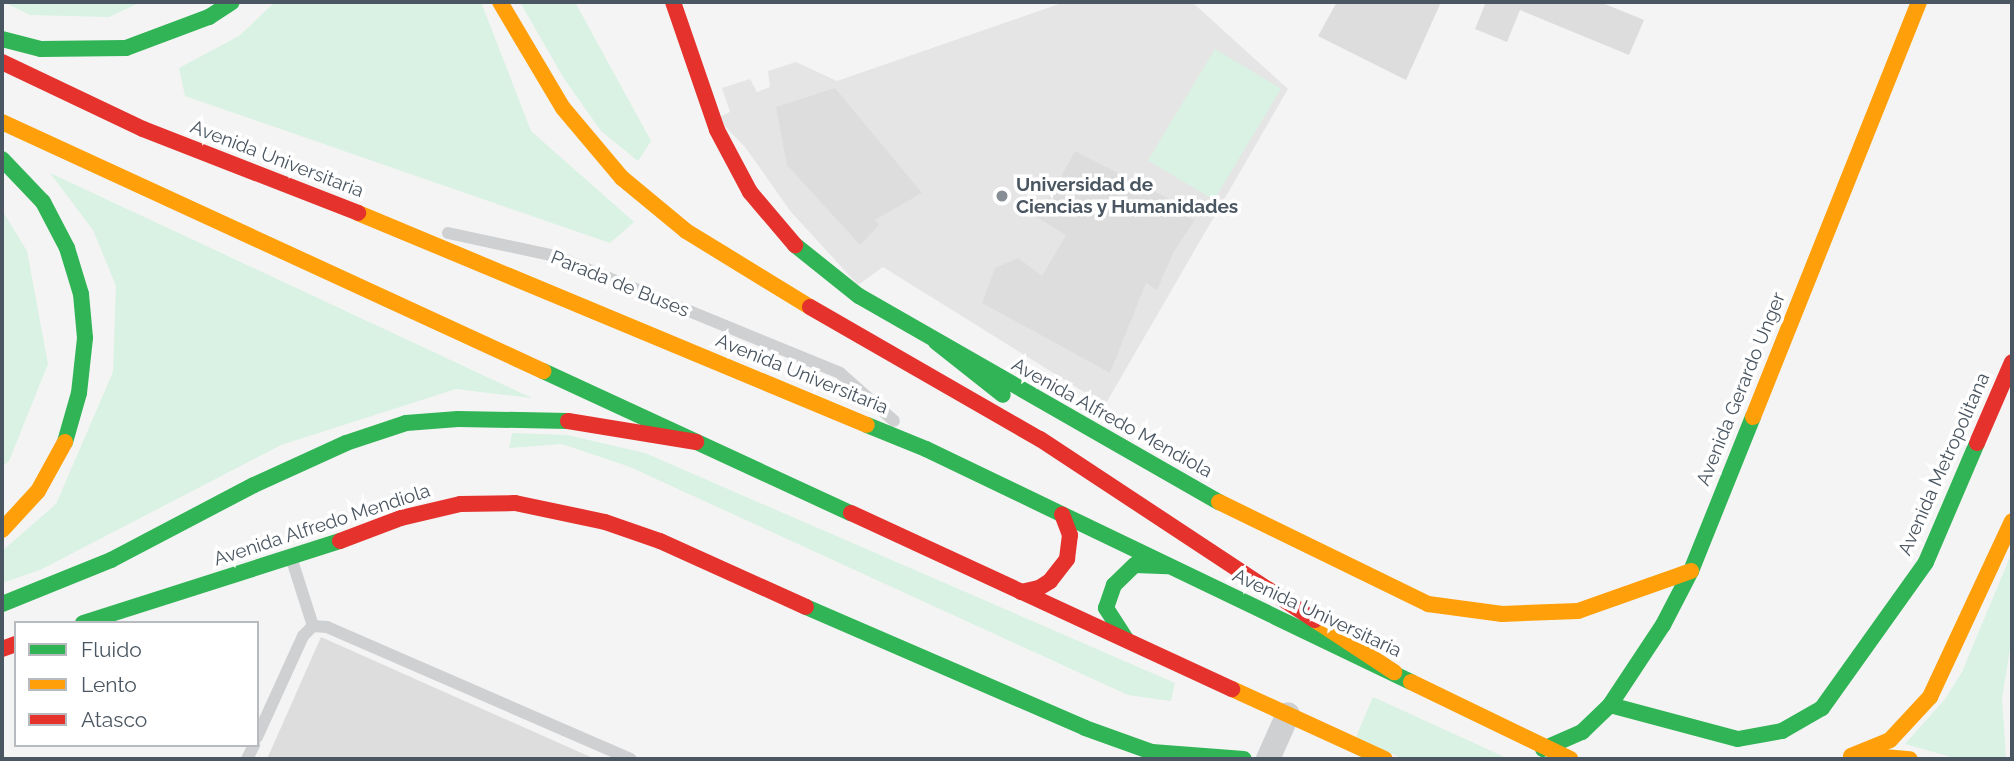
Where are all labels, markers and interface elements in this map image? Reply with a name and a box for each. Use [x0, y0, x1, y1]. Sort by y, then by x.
street label: Avenida Universitaria [187, 115, 367, 203]
place label: Universidad de Ciencias y Humanidades [1016, 174, 1239, 218]
marker: Universidad de Ciencias y Humanidades [994, 188, 1010, 204]
street label: Parada de Buses [547, 246, 693, 322]
street label: Avenida Gerardo Unger [1692, 289, 1790, 489]
street label: Avenida Universitaria [713, 329, 891, 419]
street label: Avenida Alfredo Mendiola [1007, 353, 1217, 483]
street label: Avenida Metropolitana [1893, 369, 1995, 559]
street label: Avenida Alfredo Mendiola [211, 479, 433, 571]
street label: Avenida Universitaria [1229, 564, 1405, 662]
legend [14, 621, 259, 747]
text: Fluido [81, 637, 142, 662]
text: Lento [81, 672, 137, 697]
text: Atasco [81, 707, 147, 732]

